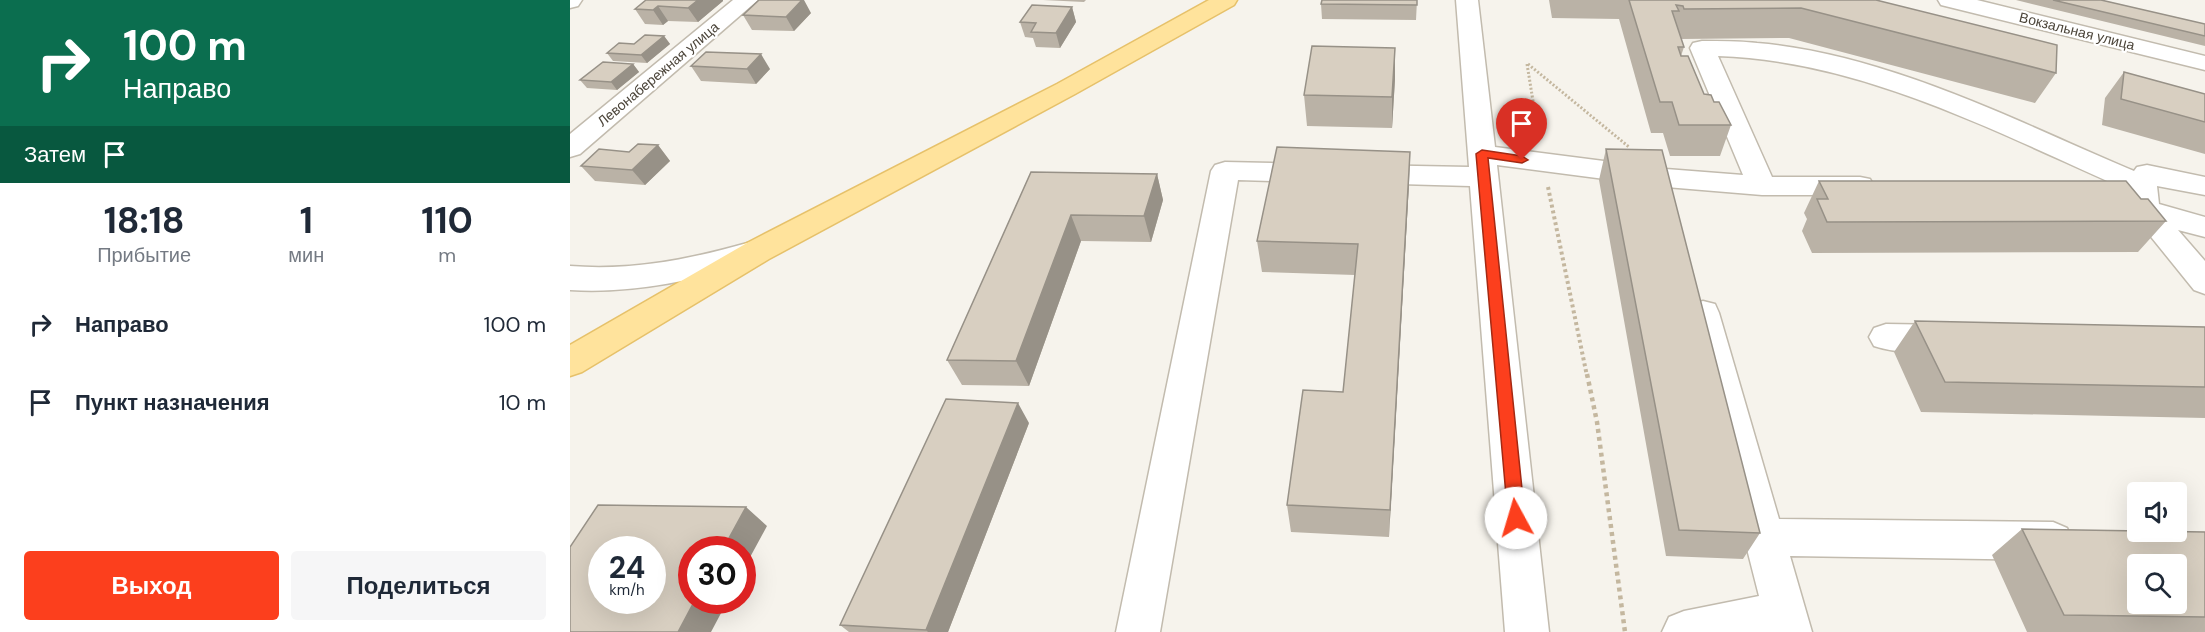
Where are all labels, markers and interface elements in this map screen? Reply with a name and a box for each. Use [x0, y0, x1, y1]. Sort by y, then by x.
street label: Вокзальная улица [2017, 8, 2137, 54]
text: 100 m [123, 18, 247, 73]
street label: Левонабережная улица [593, 18, 723, 130]
icon: right [24, 24, 102, 102]
text: Направо [123, 71, 231, 106]
pin [1496, 98, 1547, 160]
icon: arrive [1505, 107, 1538, 140]
icon: arrive [98, 138, 131, 171]
text: Затем [24, 140, 86, 169]
text: 18:18 [104, 197, 185, 244]
text: 1 [300, 197, 313, 244]
text: 110 [421, 197, 473, 244]
text: Прибытие [97, 242, 191, 268]
text: мин [288, 242, 324, 268]
text: m [438, 242, 456, 268]
icon: right [24, 308, 57, 341]
text: Направо [75, 310, 169, 339]
text: 100 m [484, 310, 546, 339]
icon: arrive [24, 386, 57, 419]
text: Пункт назначения [75, 388, 270, 417]
text: 10 m [499, 388, 546, 417]
map controls [2127, 482, 2187, 614]
button: sound [2127, 482, 2187, 542]
position arrow [1484, 486, 1548, 550]
speed limit sign: 30 [678, 536, 756, 614]
text: 24 [609, 548, 645, 587]
button: Выход [24, 551, 279, 620]
button: Поделиться [291, 551, 546, 620]
button: search [2127, 554, 2187, 614]
text: km/h [609, 580, 645, 600]

